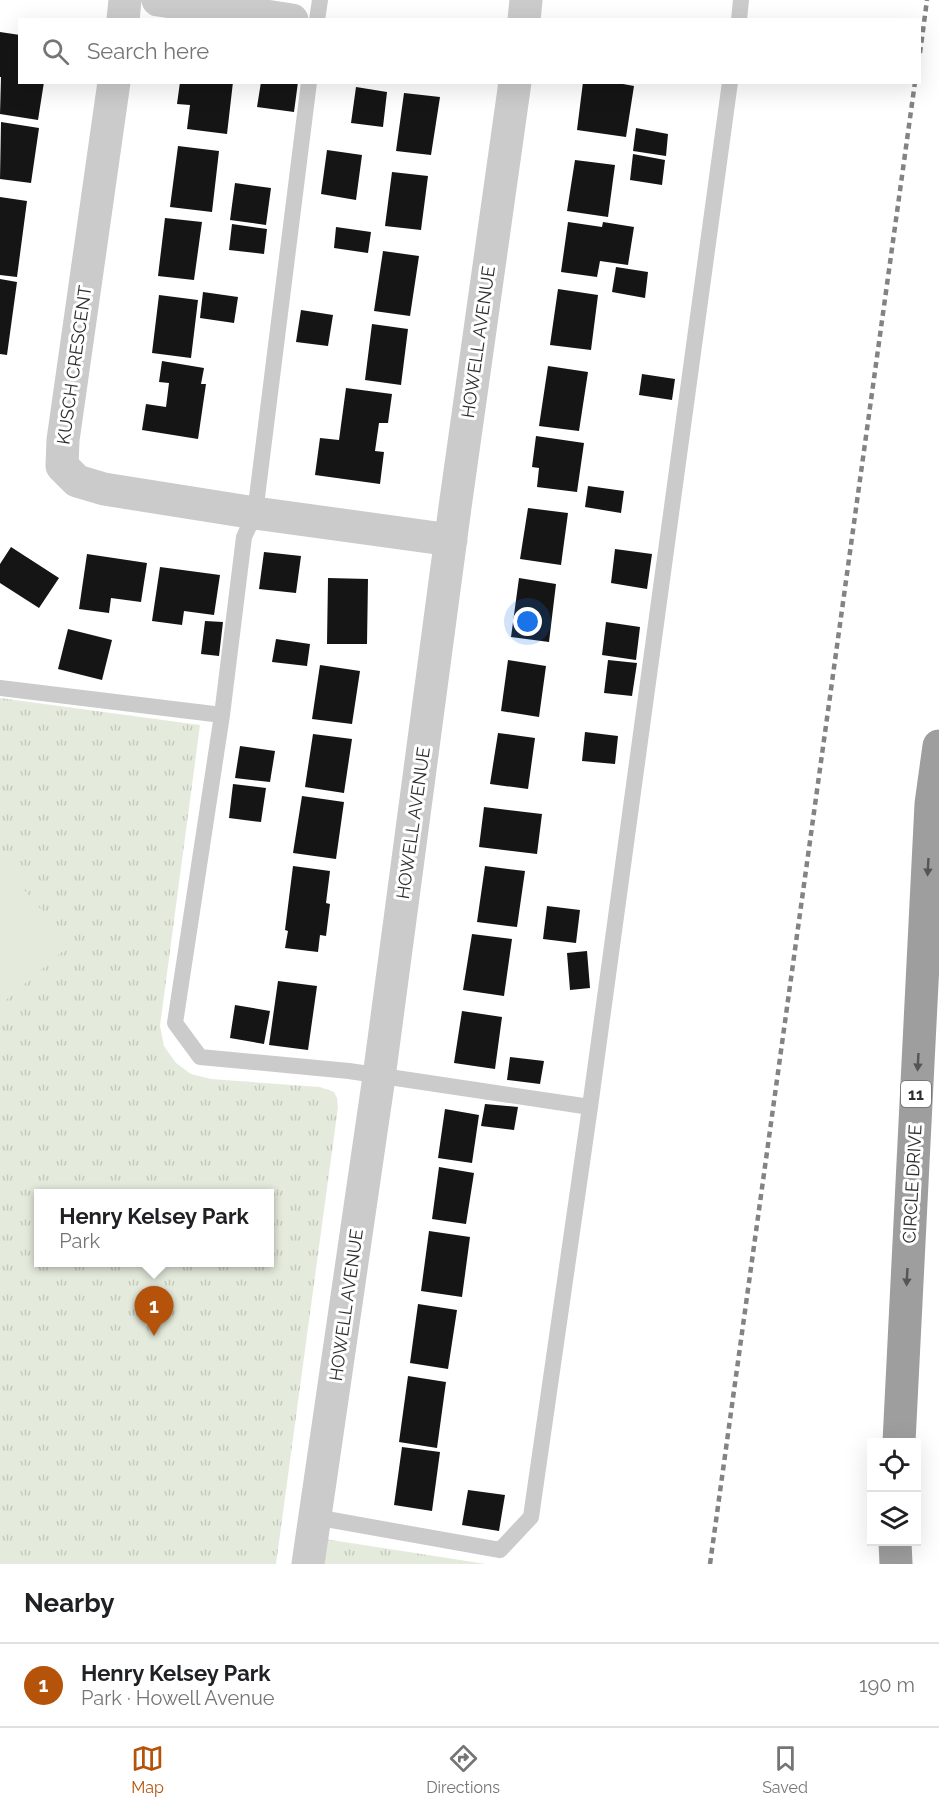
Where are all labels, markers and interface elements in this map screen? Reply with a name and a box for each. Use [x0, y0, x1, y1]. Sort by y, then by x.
search box [18, 18, 921, 84]
icon: search [39, 35, 72, 68]
text: Search here [87, 38, 209, 64]
street label: HOWELL AVENUE [457, 265, 499, 419]
street label: KUSCH CRESCENT [52, 284, 96, 446]
your location [513, 607, 542, 636]
street label: HOWELL AVENUE [392, 746, 434, 900]
one-way arrow [923, 857, 932, 876]
one-way arrow [913, 1052, 922, 1071]
road number: 11 [901, 1081, 931, 1107]
street label: CIRCLE DRIVE [898, 1124, 926, 1244]
popup [34, 1189, 274, 1267]
text: Henry Kelsey Park [59, 1203, 249, 1229]
street label: HOWELL AVENUE [325, 1228, 367, 1382]
text: Park [59, 1229, 100, 1253]
one-way arrow [902, 1268, 911, 1287]
pin: 1 [134, 1286, 174, 1336]
map controls [867, 1438, 921, 1546]
button: locate [867, 1438, 921, 1492]
button: layers [867, 1492, 921, 1546]
text: Nearby [24, 1588, 114, 1618]
text: Henry Kelsey Park [81, 1660, 271, 1686]
text: 1 [39, 1673, 48, 1697]
text: 190 m [859, 1673, 915, 1697]
text: Park · Howell Avenue [81, 1686, 275, 1710]
tab: Map [131, 1742, 164, 1797]
tab: Directions [426, 1742, 500, 1797]
tab: Saved [762, 1742, 808, 1797]

